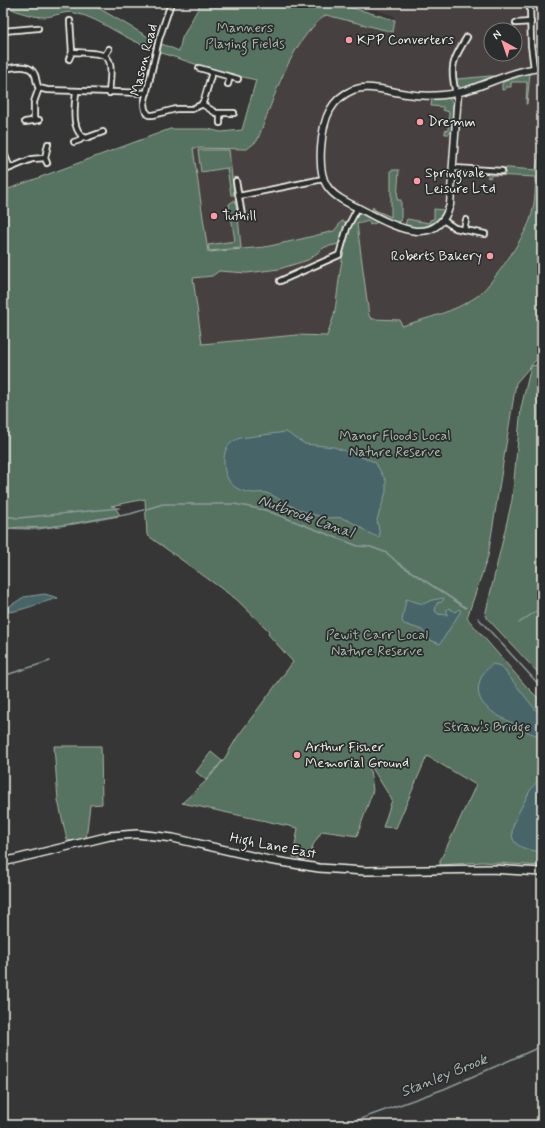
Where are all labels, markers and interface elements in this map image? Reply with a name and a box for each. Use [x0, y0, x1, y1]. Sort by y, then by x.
park label: Manners Playing Fields [205, 19, 285, 55]
street label: Mason Road [126, 22, 162, 98]
north arrow [483, 22, 523, 62]
text: N [490, 27, 505, 43]
place label: KPP Converters [357, 31, 454, 49]
marker: KPP Converters [344, 35, 354, 45]
place label: Dremm [428, 113, 476, 131]
marker: Dremm [415, 117, 425, 127]
place label: Springvale Leisure Ltd [425, 164, 496, 198]
marker: Springvale Leisure Ltd [412, 176, 422, 186]
place label: Tuthill [222, 207, 256, 225]
marker: Tuthill [209, 211, 219, 221]
place label: Roberts Bakery [391, 247, 482, 265]
marker: Roberts Bakery [485, 251, 495, 261]
park label: Manor Floods Local Nature Reserve [339, 427, 451, 461]
water label: Nutbrook Canal [255, 490, 358, 544]
park label: Pewit Carr Local Nature Reserve [326, 626, 428, 660]
park label: Straw's Bridge [444, 718, 530, 738]
place label: Arthur Fisher Memorial Ground [305, 738, 409, 772]
marker: Arthur Fisher Memorial Ground [292, 750, 302, 760]
street label: High Lane East [228, 829, 318, 865]
water label: Stanley Brook [398, 1049, 492, 1102]

